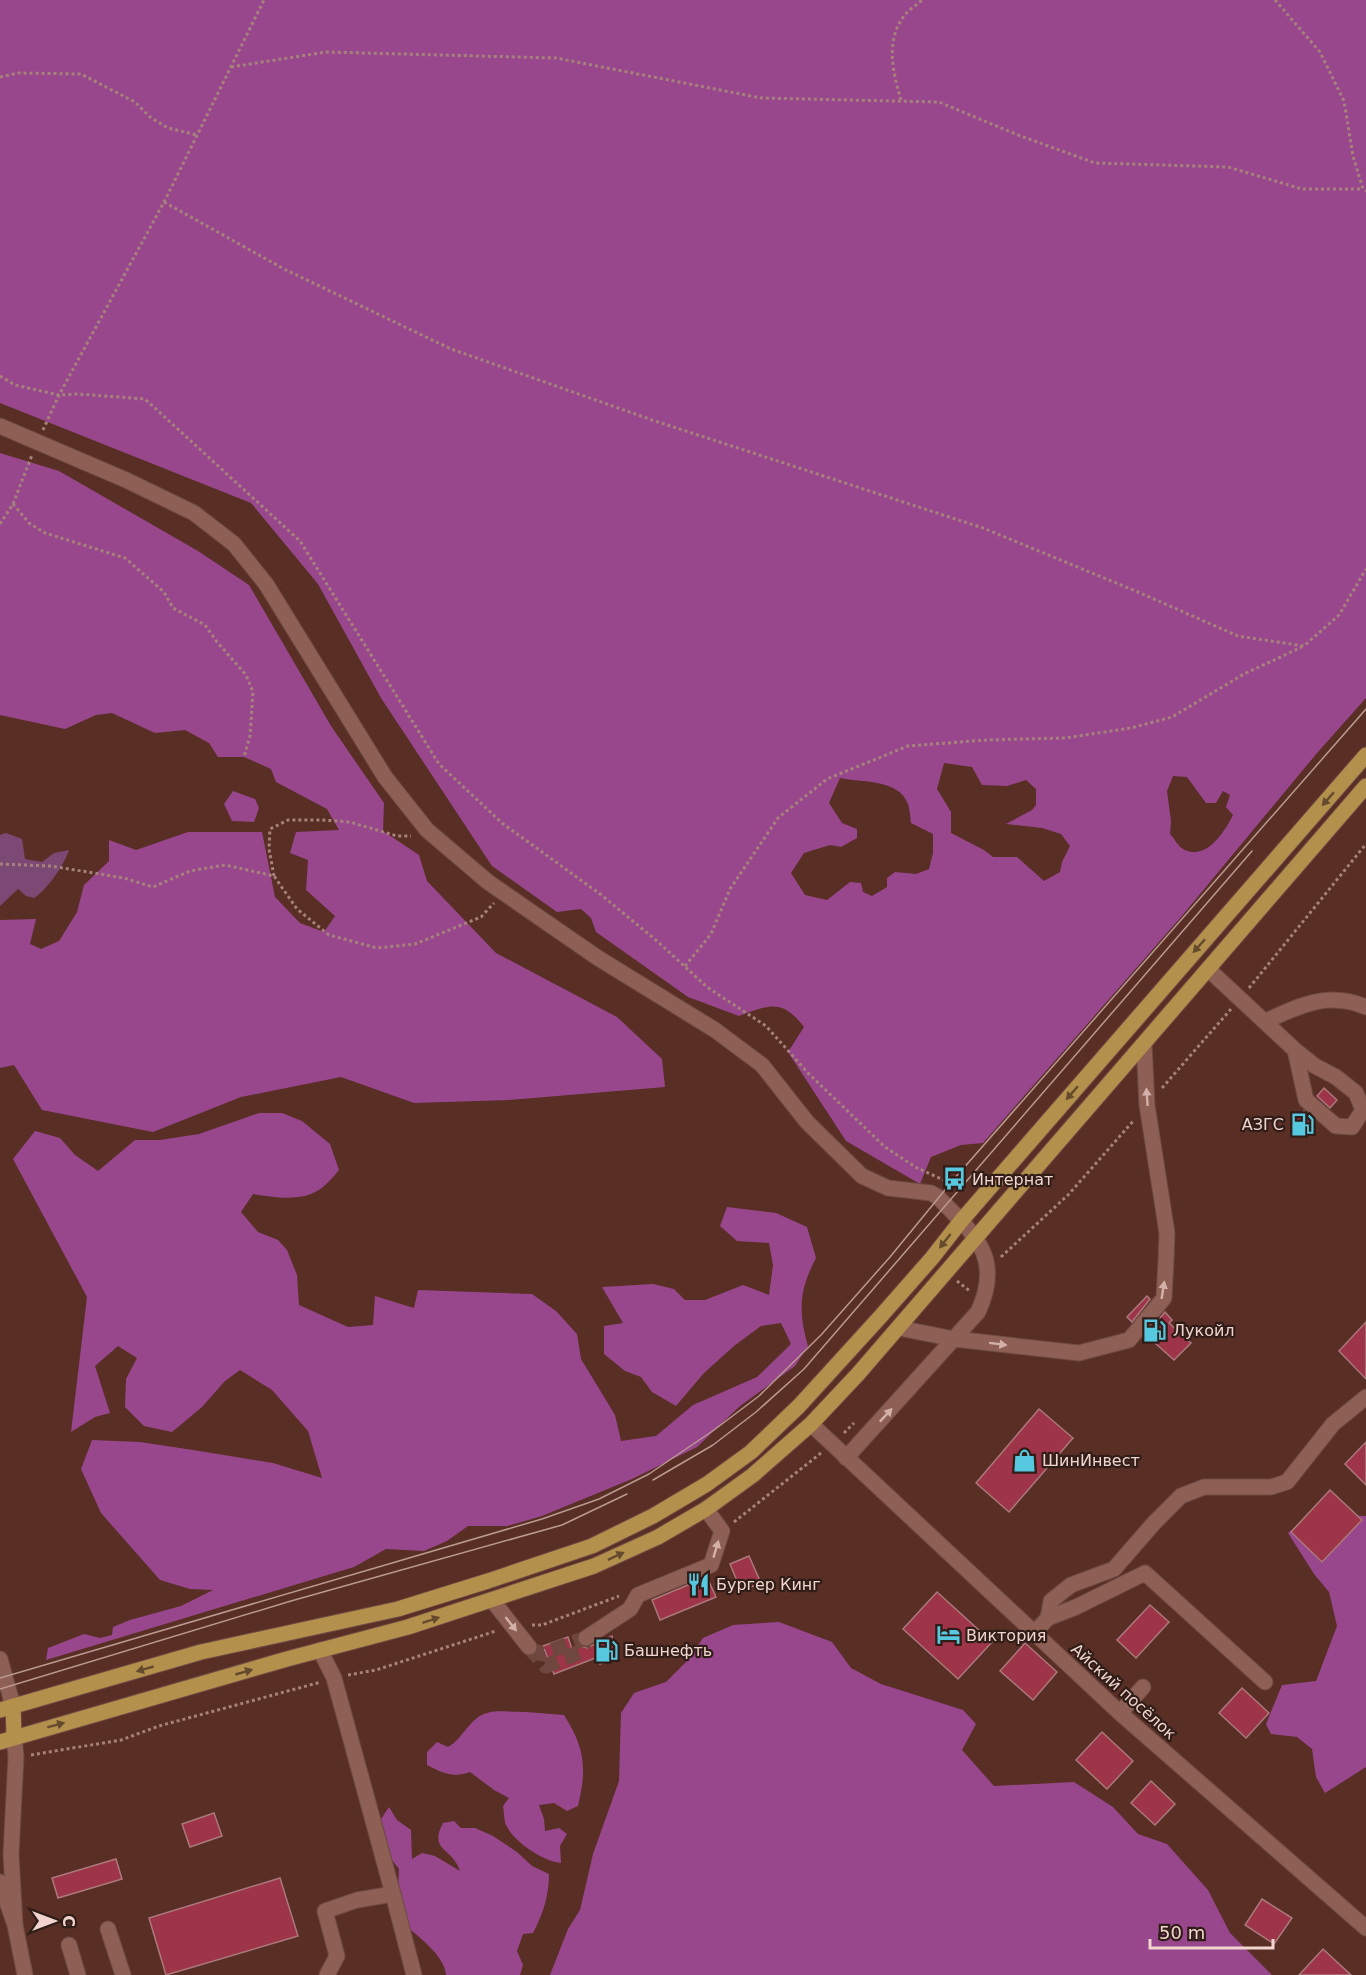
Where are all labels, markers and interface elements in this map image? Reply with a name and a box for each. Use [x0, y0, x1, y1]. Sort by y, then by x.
one-way arrow [1322, 791, 1335, 806]
one-way arrow [1192, 938, 1206, 953]
one-way arrow [1066, 1085, 1079, 1100]
one-way arrow [1142, 1088, 1152, 1107]
fuel station icon: АЗГС [1289, 1111, 1315, 1137]
place label: АЗГС [1242, 1115, 1284, 1134]
bus stop icon: Интернат [941, 1166, 967, 1192]
place label: Интернат [972, 1170, 1053, 1189]
one-way arrow [939, 1233, 951, 1249]
one-way arrow [1159, 1281, 1168, 1300]
fuel station icon: Лукойл [1142, 1317, 1168, 1343]
place label: Лукойл [1173, 1321, 1235, 1340]
one-way arrow [989, 1339, 1008, 1348]
one-way arrow [879, 1408, 892, 1423]
shop icon: ШинИнвест [1011, 1447, 1037, 1473]
place label: ШинИнвест [1042, 1451, 1140, 1470]
one-way arrow [712, 1540, 721, 1558]
one-way arrow [607, 1552, 624, 1561]
restaurant icon: Бургер Кинг [685, 1571, 711, 1597]
place label: Бургер Кинг [716, 1575, 821, 1594]
one-way arrow [422, 1614, 440, 1624]
one-way arrow [504, 1616, 516, 1631]
hotel icon: Виктория [935, 1622, 961, 1648]
place label: Виктория [966, 1626, 1046, 1645]
fuel station icon: Башнефть [593, 1637, 619, 1663]
street label: Айский посёлок [1067, 1639, 1180, 1744]
place label: Башнефть [624, 1641, 712, 1660]
one-way arrow [136, 1664, 154, 1674]
one-way arrow [235, 1667, 253, 1676]
one-way arrow [47, 1720, 65, 1729]
north arrow [24, 1891, 84, 1951]
scale bar [1150, 1912, 1273, 1950]
text: С [59, 1915, 78, 1927]
text: 50 m [1159, 1922, 1205, 1943]

